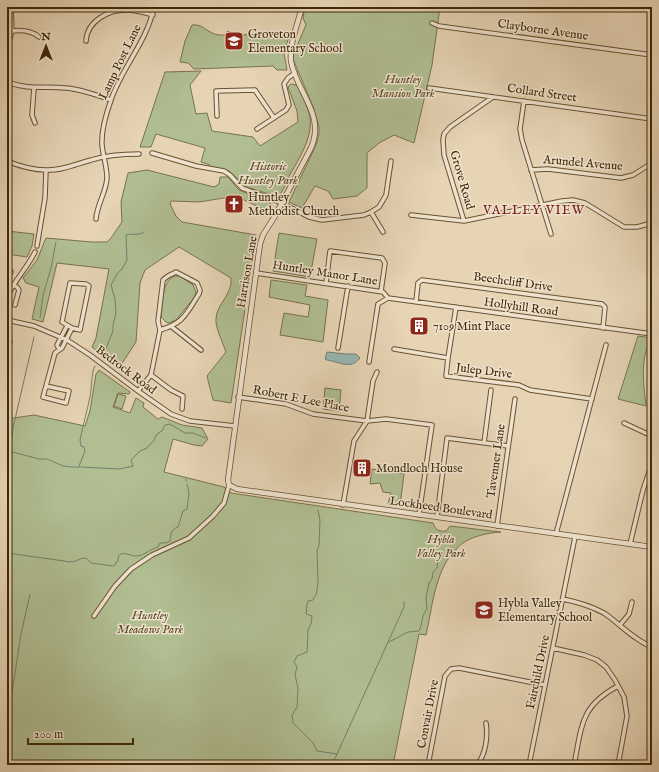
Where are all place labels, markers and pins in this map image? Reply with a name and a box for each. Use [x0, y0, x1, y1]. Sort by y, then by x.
place label: Groveton Elementary School [248, 27, 343, 56]
school or university icon: Groveton Elementary School [223, 30, 245, 52]
place label: Huntley Methodist Church [248, 190, 340, 219]
church icon: Huntley Methodist Church [223, 193, 245, 215]
building icon: 7109 Mint Place [408, 315, 430, 337]
place label: 7109 Mint Place [433, 319, 511, 334]
building icon: Mondloch House [351, 457, 373, 479]
place label: Mondloch House [376, 461, 463, 476]
place label: Hybla Valley Elementary School [498, 596, 593, 625]
school or university icon: Hybla Valley Elementary School [473, 599, 495, 621]

